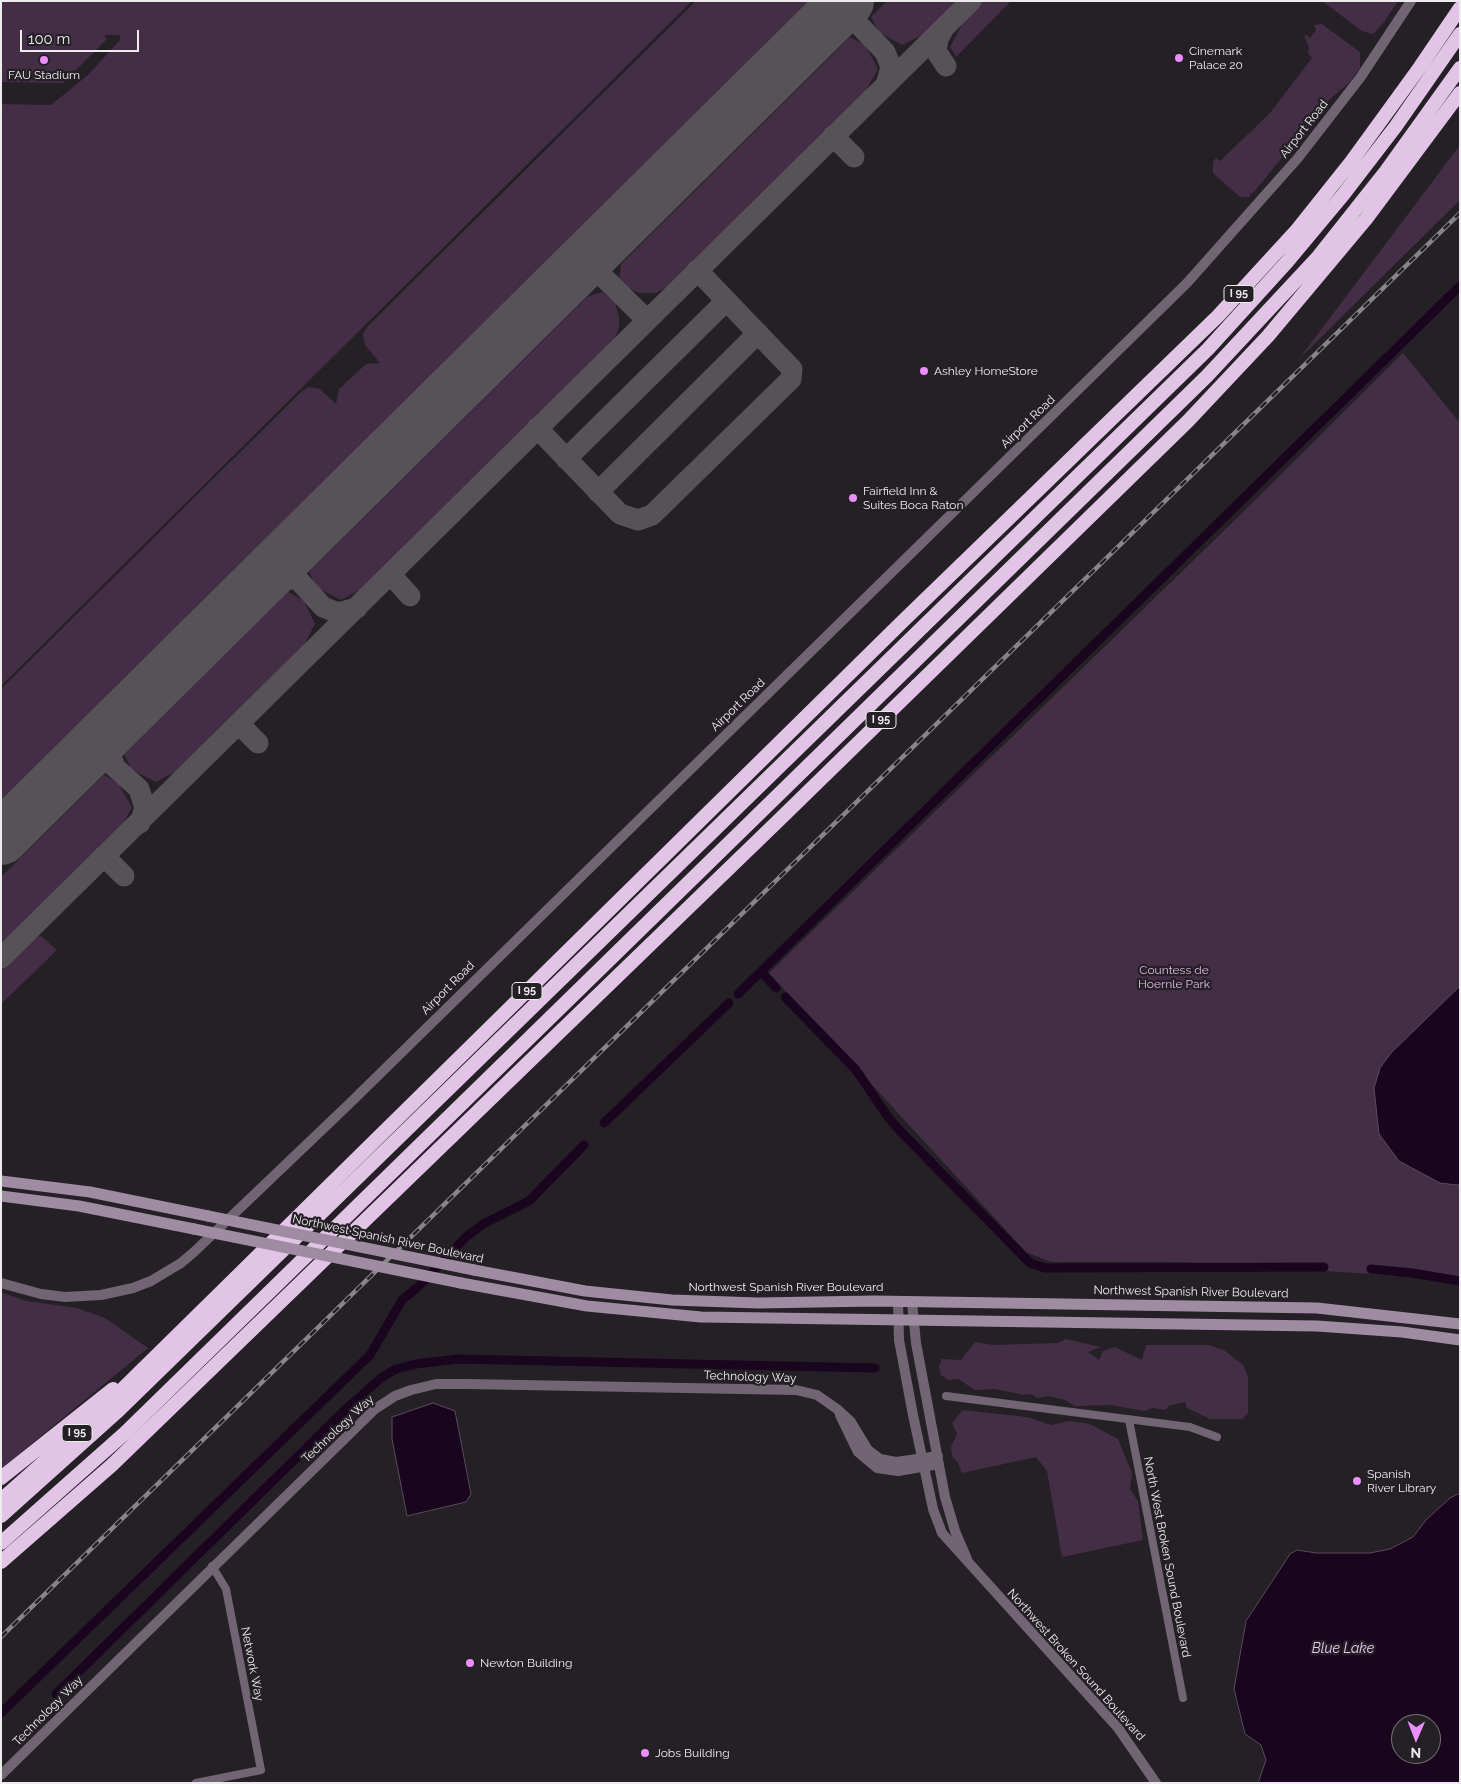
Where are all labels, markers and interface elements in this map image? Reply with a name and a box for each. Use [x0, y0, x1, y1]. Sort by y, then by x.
scale bar [22, 20, 141, 52]
text: 100 m [28, 30, 70, 48]
place label: Cinemark Palace 20 [1189, 44, 1243, 72]
marker: Cinemark Palace 20 [1173, 52, 1185, 64]
marker: FAU Stadium [38, 54, 50, 66]
place label: FAU Stadium [8, 68, 80, 82]
street label: Airport Road [1277, 97, 1331, 161]
road number: I 95 [1224, 286, 1254, 302]
place label: Ashley HomeStore [934, 364, 1038, 378]
marker: Ashley HomeStore [918, 365, 930, 377]
street label: Airport Road [998, 393, 1058, 451]
place label: Fairfield Inn & Suites Boca Raton [863, 484, 963, 512]
marker: Fairfield Inn & Suites Boca Raton [847, 492, 859, 504]
street label: Airport Road [708, 676, 768, 734]
road number: I 95 [866, 712, 896, 728]
street label: Airport Road [418, 958, 478, 1018]
park label: Countess de Hoernle Park [1138, 963, 1210, 991]
road number: I 95 [512, 982, 542, 999]
street label: Northwest Spanish River Boulevard [291, 1212, 485, 1266]
street label: Northwest Spanish River Boulevard [688, 1280, 884, 1294]
street label: Northwest Spanish River Boulevard [1093, 1283, 1289, 1301]
street label: Technology Way [703, 1368, 797, 1386]
street label: Technology Way [299, 1392, 377, 1466]
road number: I 95 [62, 1425, 92, 1442]
street label: North West Broken Sound Boulevard [1140, 1455, 1194, 1659]
place label: Spanish River Library [1367, 1467, 1436, 1495]
marker: Spanish River Library [1351, 1475, 1363, 1487]
street label: Northwest Broken Sound Boulevard [1004, 1586, 1148, 1744]
street label: Network Way [238, 1626, 266, 1702]
water label: Blue Lake [1312, 1641, 1374, 1657]
place label: Newton Building [480, 1656, 572, 1670]
marker: Newton Building [464, 1657, 476, 1669]
street label: Technology Way [10, 1673, 86, 1749]
north arrow [1391, 1714, 1441, 1764]
text: N [1410, 1745, 1421, 1761]
place label: Jobs Building [655, 1746, 730, 1760]
marker: Jobs Building [639, 1747, 651, 1759]

